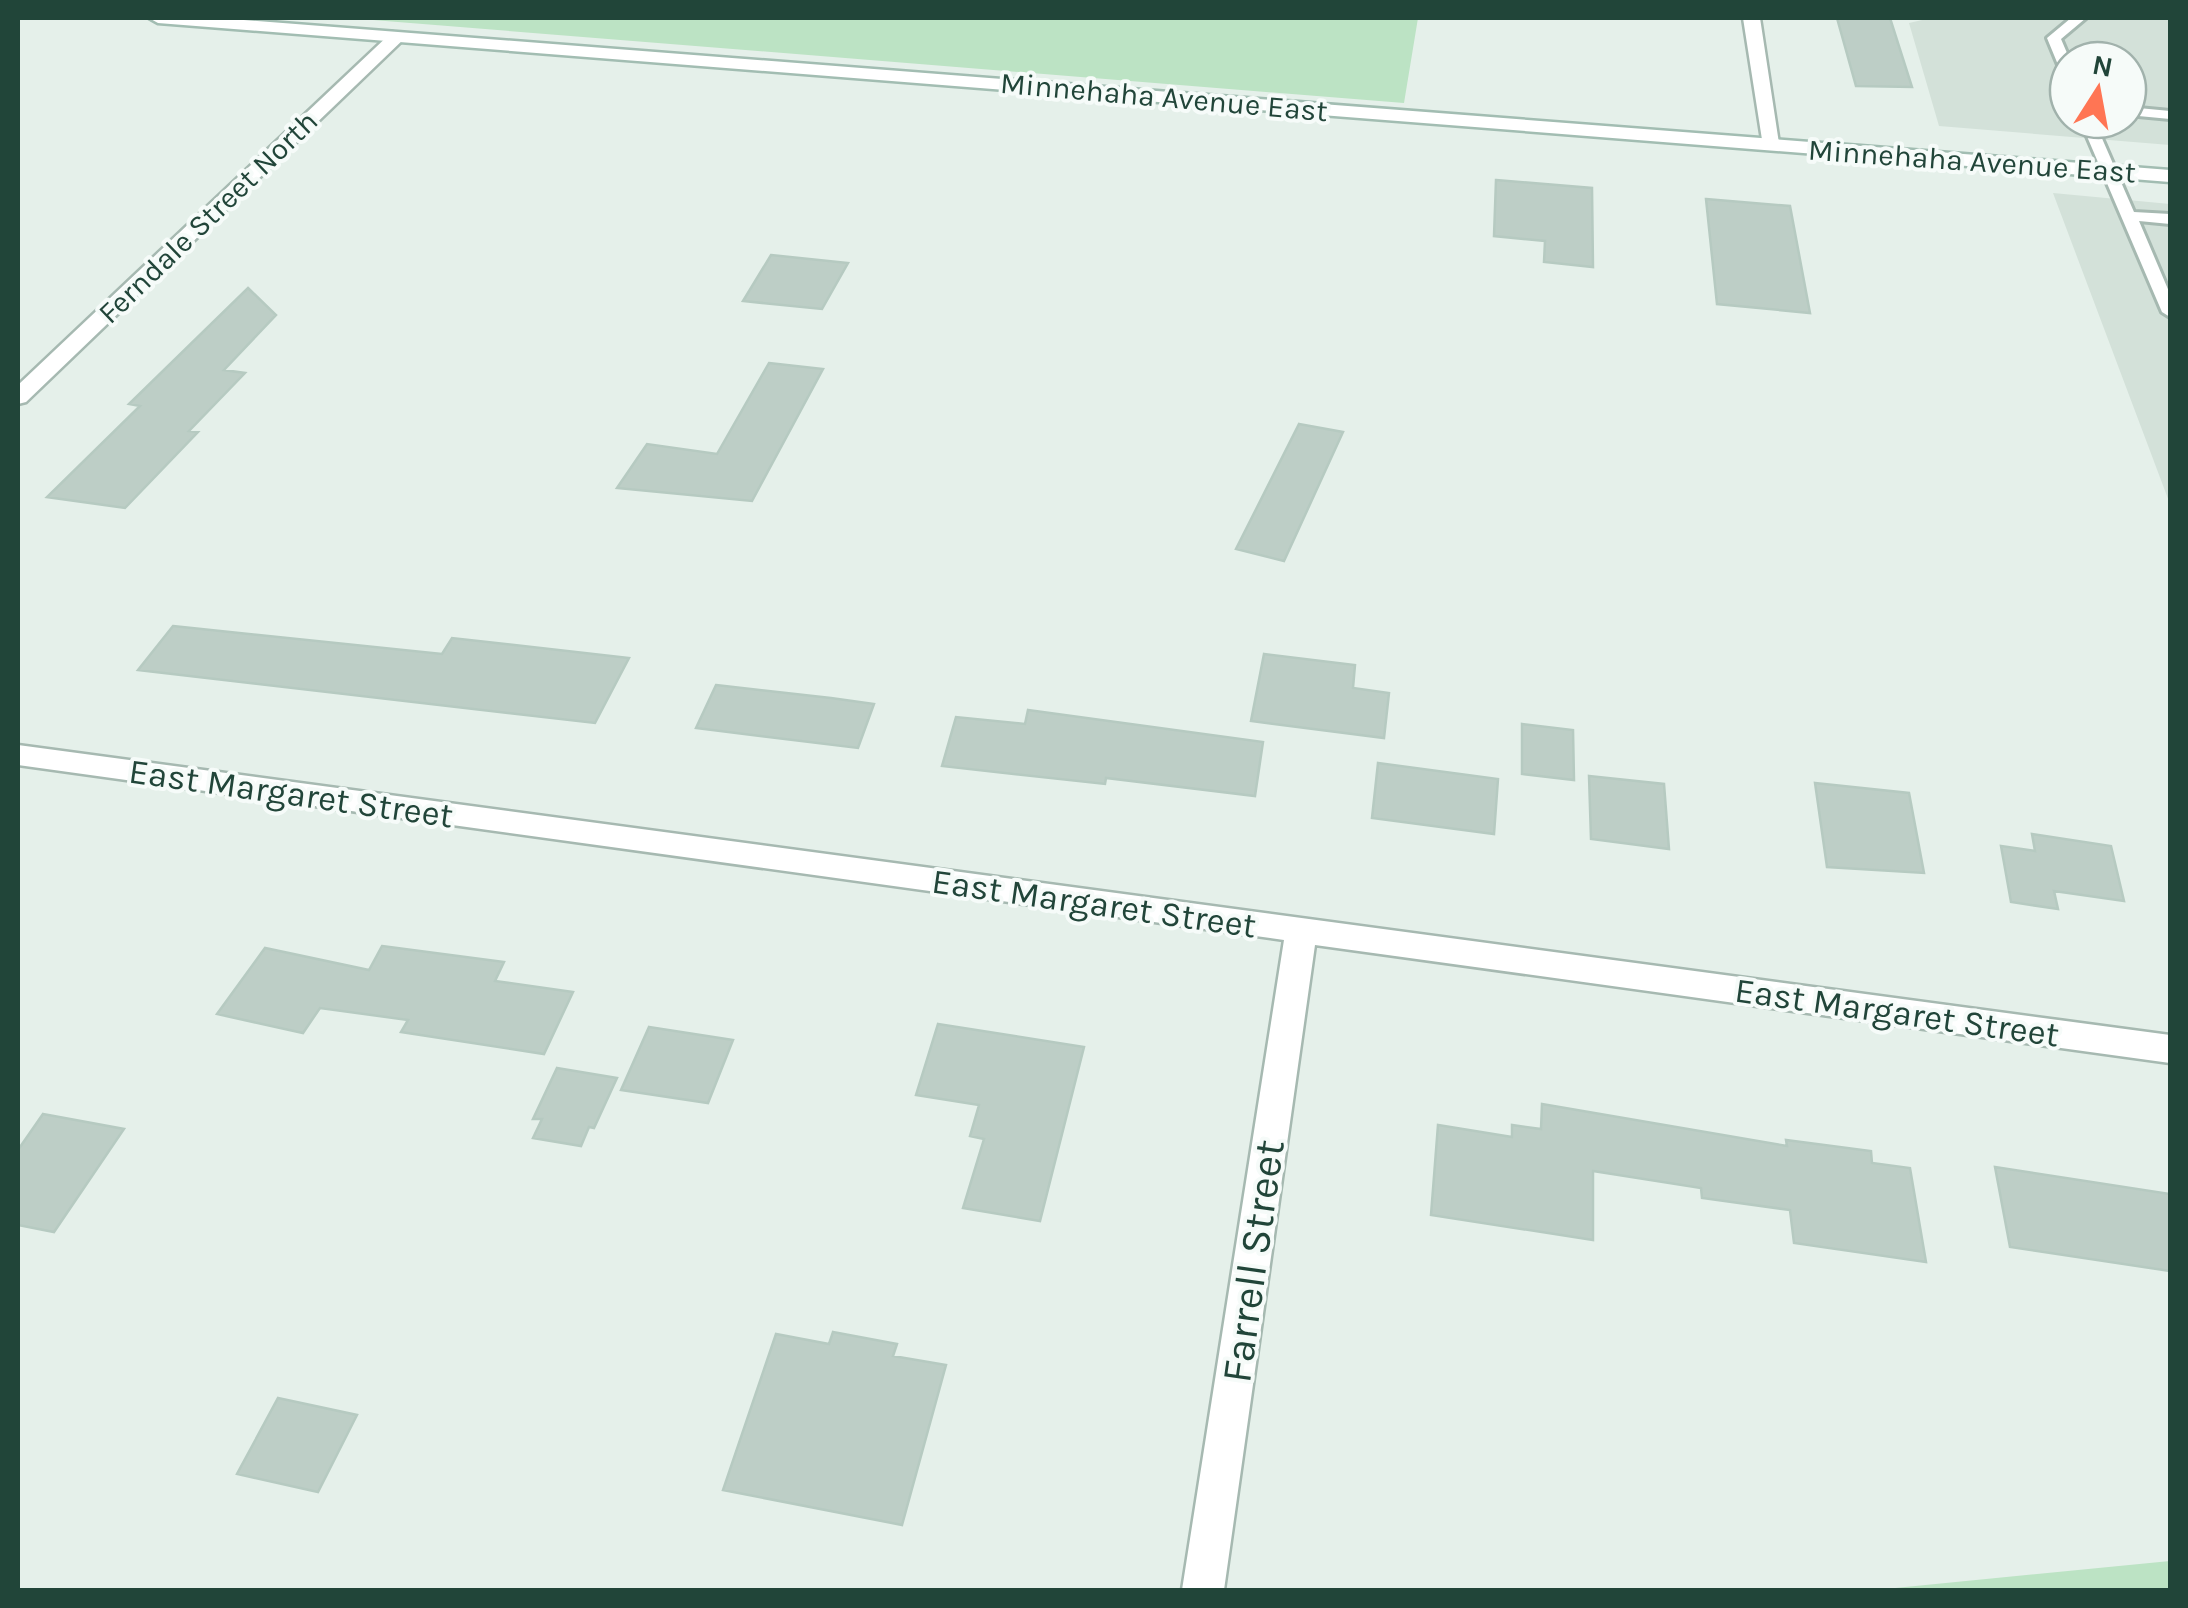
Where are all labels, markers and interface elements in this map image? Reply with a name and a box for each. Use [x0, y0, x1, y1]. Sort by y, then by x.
north arrow [2048, 40, 2148, 140]
text: N [2090, 48, 2116, 84]
street label: Minnehaha Avenue East [999, 65, 1329, 129]
street label: Ferndale Street North [91, 103, 325, 331]
street label: Minnehaha Avenue East [1807, 132, 2137, 190]
street label: East Margaret Street [126, 750, 456, 837]
street label: East Margaret Street [929, 860, 1259, 947]
street label: East Margaret Street [1732, 969, 2062, 1056]
street label: Farrell Street [1211, 1136, 1295, 1386]

